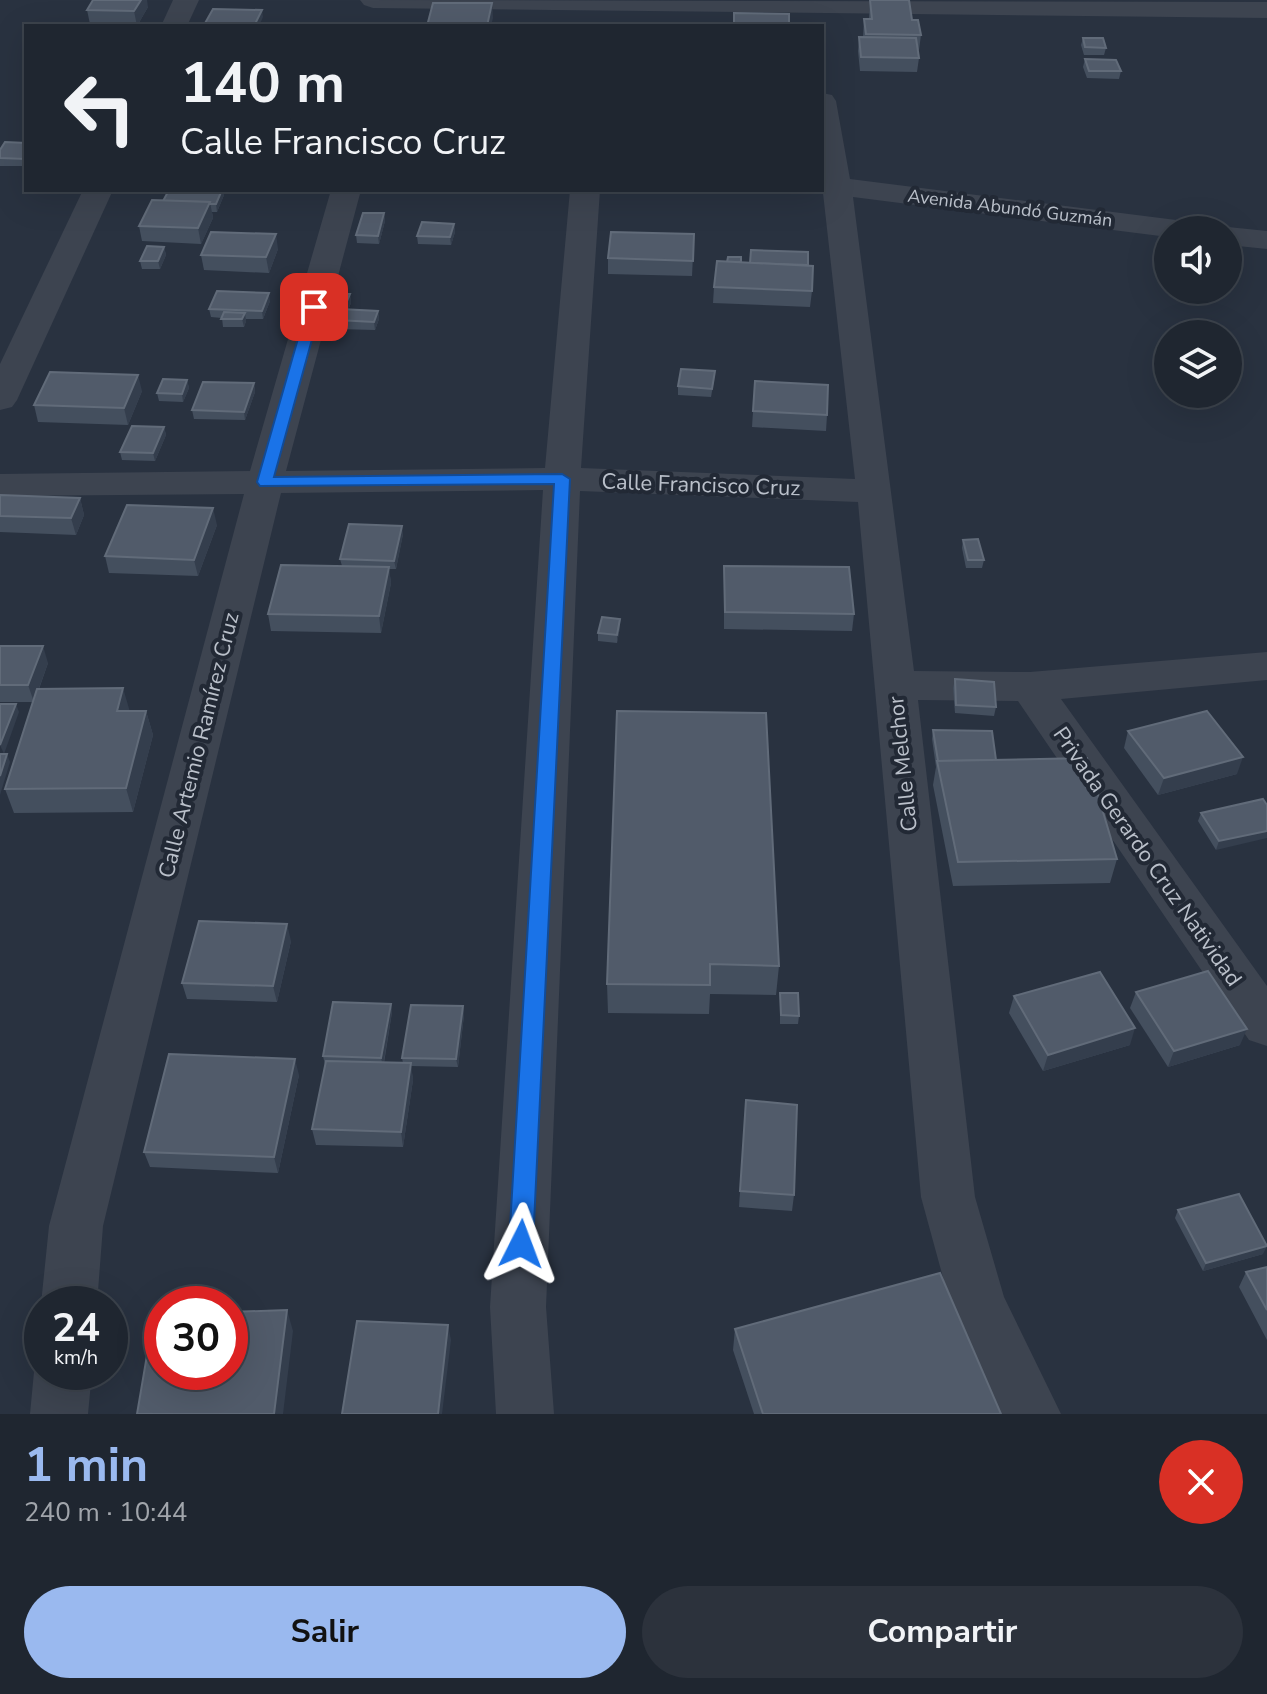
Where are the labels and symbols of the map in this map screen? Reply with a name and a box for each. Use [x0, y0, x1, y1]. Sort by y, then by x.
street label: Avenida Abundó Guzmán [906, 184, 1114, 232]
pin [280, 273, 348, 341]
street label: Calle Francisco Cruz [601, 467, 801, 503]
street label: Calle Artemio Ramírez Cruz [151, 609, 247, 881]
street label: Calle Melchor [881, 695, 925, 833]
street label: Privada Gerardo Cruz Natividad [1046, 721, 1249, 992]
position arrow [479, 1202, 563, 1286]
speed limit sign: 30 [144, 1286, 248, 1390]

